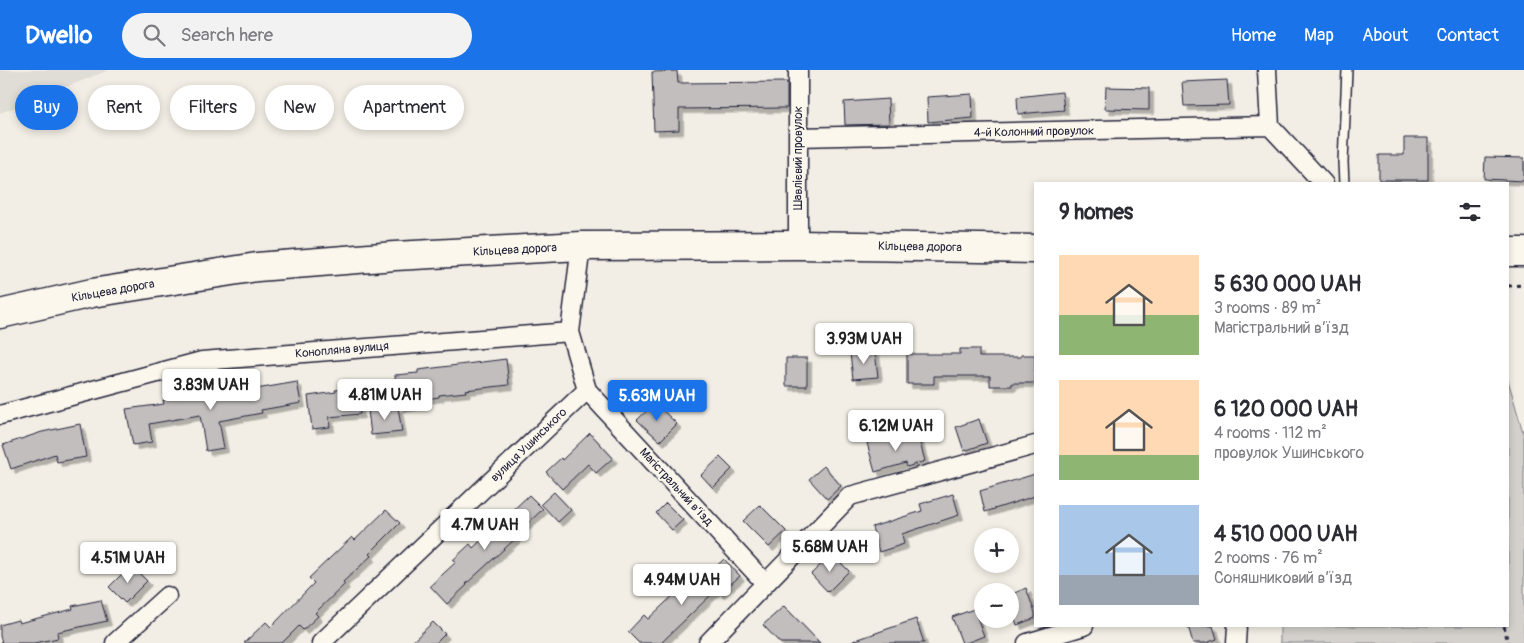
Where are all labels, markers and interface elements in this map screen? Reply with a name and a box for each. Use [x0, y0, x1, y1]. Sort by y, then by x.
search box [122, 13, 472, 58]
text: Dwello [25, 21, 92, 50]
icon: search [140, 21, 168, 49]
text: Search here [180, 23, 273, 47]
text: Home [1231, 24, 1276, 47]
text: Map [1304, 24, 1334, 47]
text: About [1362, 24, 1408, 47]
text: Contact [1436, 24, 1499, 47]
chip: Buy [15, 85, 78, 130]
chip: Rent [88, 85, 160, 130]
chip: Filters [170, 85, 255, 130]
chip: New [265, 85, 334, 130]
chip: Apartment [344, 85, 464, 130]
street label: Шавлієвий провулок [791, 106, 806, 210]
street label: 4-й Колонний провулок [974, 123, 1094, 141]
icon: filters [1456, 198, 1484, 226]
text: 9 homes [1059, 199, 1133, 226]
street label: Кільцева дорога [878, 239, 962, 255]
street label: Кільцева дорога [473, 240, 558, 260]
text: 5 630 000 UAH [1214, 271, 1361, 298]
icon: home [1099, 275, 1159, 335]
street label: Кільцева дорога [70, 276, 156, 306]
text: 3 rooms · 89 m² [1214, 298, 1321, 318]
text: Магістральний в’їзд [1214, 318, 1349, 338]
pin: 3.93M UAH [807, 322, 921, 365]
text: 3.93M UAH [826, 329, 902, 349]
street label: Конопляна вулиця [295, 338, 390, 362]
pin: 3.83M UAH [154, 368, 268, 411]
text: 3.83M UAH [173, 375, 249, 395]
pin: 4.81M UAH [328, 378, 442, 421]
pin: 5.63M UAH [600, 380, 714, 422]
text: 4.81M UAH [348, 385, 422, 405]
text: 5.63M UAH [619, 386, 695, 406]
text: 6 120 000 UAH [1214, 396, 1358, 423]
icon: home [1099, 400, 1159, 460]
street label: вулиця Ушинського [488, 404, 571, 485]
pin: 6.12M UAH [839, 410, 953, 452]
text: 6.12M UAH [859, 416, 933, 436]
text: 4 rooms · 112 m² [1214, 423, 1327, 443]
text: провулок Ушинського [1214, 443, 1364, 463]
street label: Магістральний в’їзд [636, 445, 716, 530]
pin: 4.7M UAH [433, 508, 537, 551]
text: 4.7M UAH [451, 515, 519, 535]
text: 4 510 000 UAH [1214, 521, 1358, 548]
icon: home [1099, 525, 1159, 585]
map controls [974, 528, 1019, 628]
button: + [974, 528, 1019, 573]
pin: 5.68M UAH [773, 530, 887, 573]
text: 5.68M UAH [792, 537, 868, 557]
pin: 4.51M UAH [71, 542, 185, 584]
text: 4.51M UAH [91, 548, 165, 568]
text: 2 rooms · 76 m² [1214, 548, 1323, 568]
pin: 4.94M UAH [625, 564, 739, 606]
text: Соняшниковий в’їзд [1214, 568, 1352, 588]
text: 4.94M UAH [644, 570, 720, 590]
button: − [974, 583, 1019, 628]

